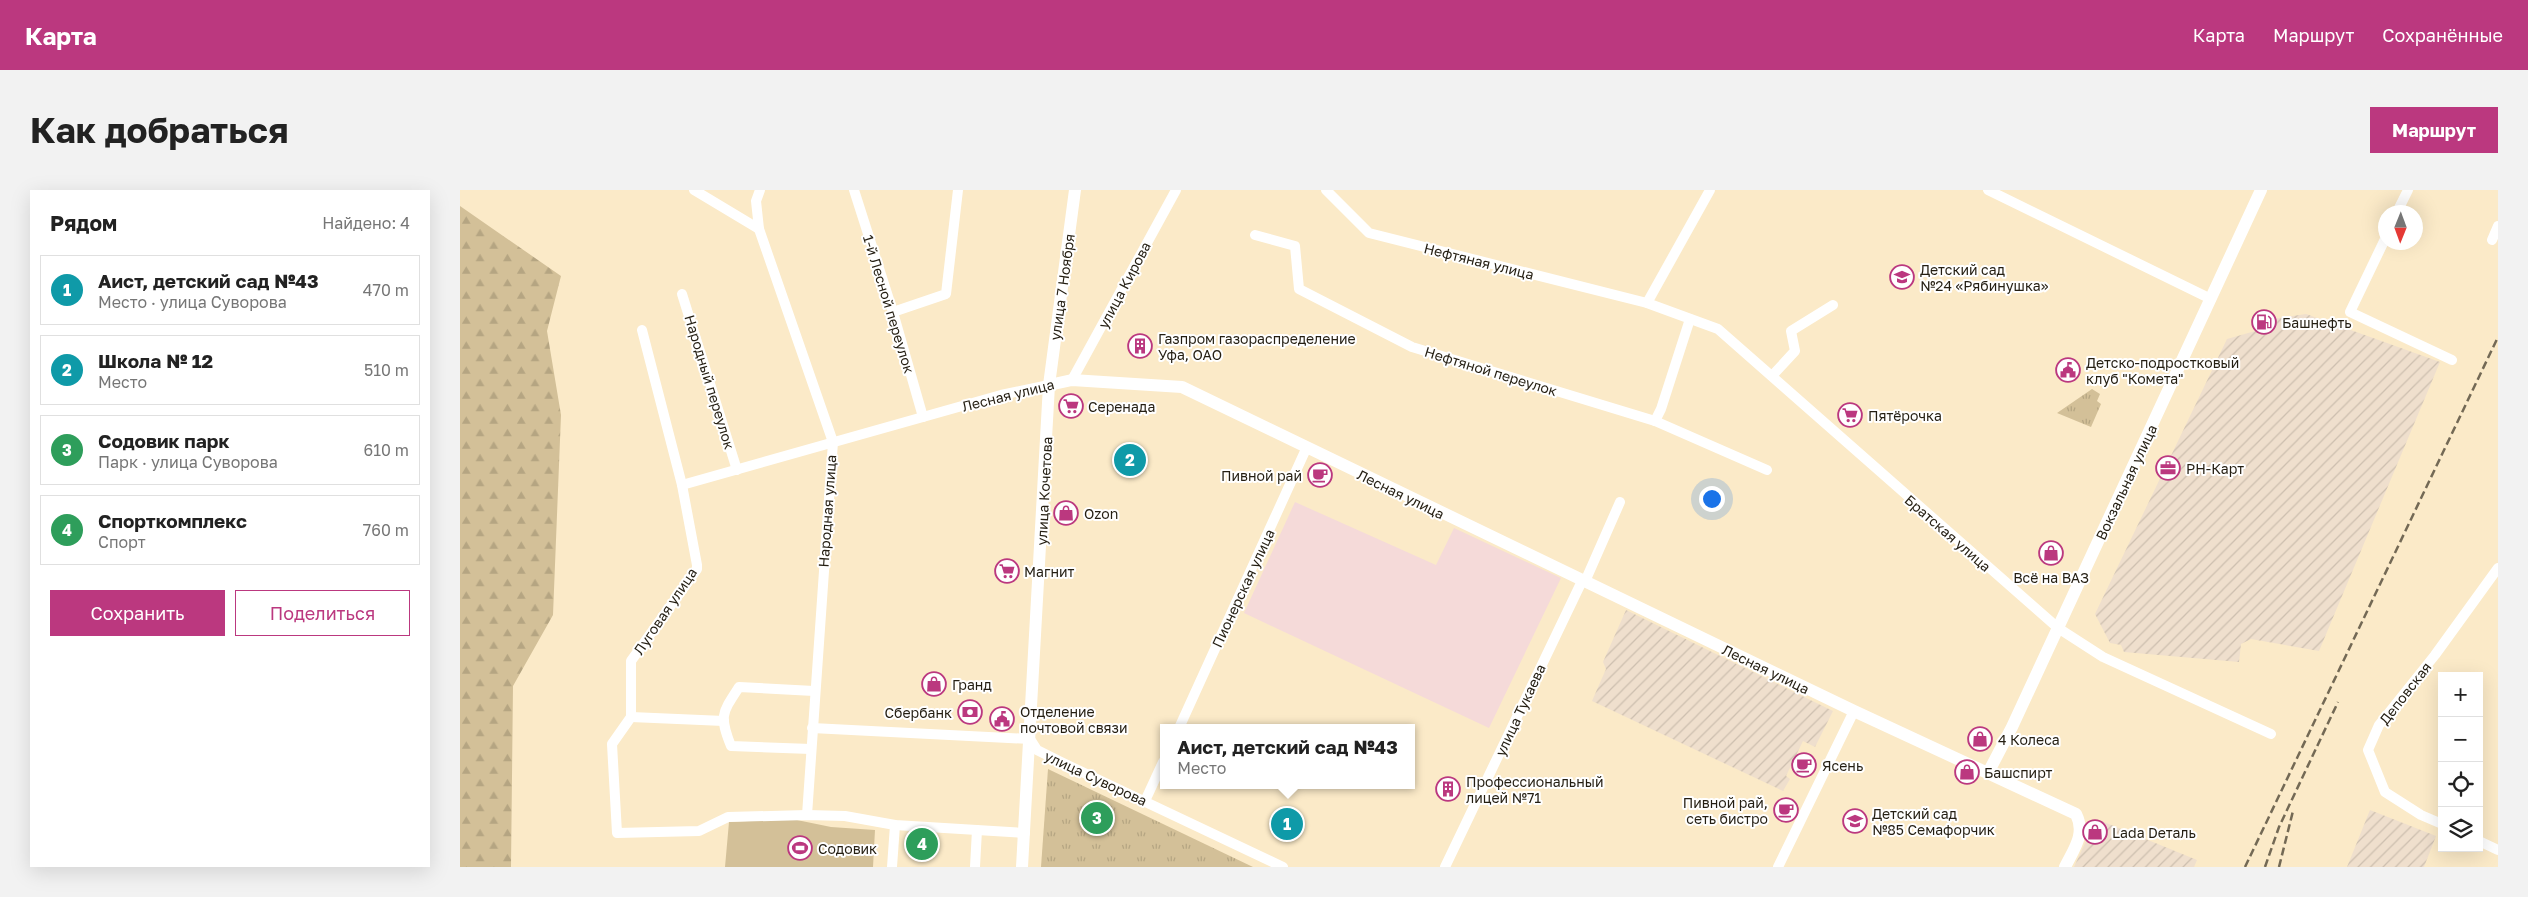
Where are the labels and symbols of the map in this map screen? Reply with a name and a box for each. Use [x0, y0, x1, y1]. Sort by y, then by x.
north arrow [2378, 205, 2423, 250]
street label: 1-й Лесной переулок [860, 233, 918, 375]
street label: улица 7 Ноября [1046, 233, 1078, 341]
street label: улица Кирова [1094, 239, 1154, 331]
street label: Нефтяная улица [1422, 239, 1536, 283]
place label: Детский сад №24 «Рябинушка» [1920, 261, 2049, 294]
school or university icon: Детский сад №24 «Рябинушка» [1889, 264, 1915, 290]
fuel station icon: Башнефть [2251, 309, 2277, 335]
street label: Народный переулок [681, 313, 739, 451]
place label: Башнефть [2282, 314, 2352, 331]
place label: Газпром газораспределение Уфа, ОАО [1158, 330, 1356, 363]
building icon: Газпром газораспределение Уфа, ОАО [1127, 333, 1153, 359]
street label: Нефтяной переулок [1423, 343, 1559, 399]
place label: Детско-подростковый клуб "Комета" [2086, 354, 2239, 387]
public building icon: Детско-подростковый клуб "Комета" [2055, 357, 2081, 383]
street label: Лесная улица [960, 375, 1056, 415]
supermarket icon: Серенада [1058, 393, 1084, 419]
place label: Серенада [1088, 398, 1155, 415]
supermarket icon: Пятёрочка [1837, 402, 1863, 428]
place label: Пятёрочка [1868, 407, 1942, 424]
street label: Вокзальная улица [2092, 422, 2160, 542]
street label: улица Кочетова [1033, 436, 1055, 546]
pin: 2 [1114, 441, 1146, 479]
street label: Народная улица [815, 454, 839, 568]
office icon: РН-Карт [2155, 455, 2181, 481]
place label: РН-Карт [2186, 460, 2244, 477]
cafe icon: Пивной рай [1307, 462, 1333, 488]
street label: Лесная улица [1355, 466, 1447, 522]
place label: Пивной рай [1221, 467, 1302, 484]
your location [1699, 486, 1725, 512]
street label: Братская улица [1902, 491, 1994, 575]
shop icon: Ozon [1053, 500, 1079, 526]
place label: Ozon [1084, 505, 1118, 522]
street label: Пионерская улица [1208, 526, 1278, 650]
shop icon: Всё на ВАЗ [2038, 540, 2064, 566]
supermarket icon: Магнит [994, 558, 1020, 584]
place label: Магнит [1024, 563, 1074, 580]
street label: Луговая улица [630, 564, 700, 658]
place label: Всё на ВАЗ [2013, 569, 2089, 586]
street label: Лесная улица [1720, 641, 1812, 697]
street label: Деповская [2375, 658, 2435, 728]
street label: улица Тукаева [1491, 661, 1549, 759]
shop icon: Гранд [921, 671, 947, 697]
place label: Гранд [952, 676, 992, 693]
bank icon: Сбербанк [957, 699, 983, 725]
place label: Отделение почтовой связи [1020, 703, 1127, 736]
place label: Сбербанк [885, 704, 952, 721]
public building icon: Отделение почтовой связи [989, 706, 1015, 732]
shop icon: 4 Колеса [1967, 726, 1993, 752]
place label: 4 Колеса [1998, 731, 2060, 748]
street label: улица Суворова [1042, 747, 1150, 809]
cafe icon: Ясень [1791, 752, 1817, 778]
place label: Ясень [1822, 757, 1863, 774]
shop icon: Башспирт [1954, 759, 1980, 785]
place label: Башспирт [1984, 764, 2053, 781]
place label: Профессиональный лицей №71 [1466, 773, 1603, 806]
building icon: Профессиональный лицей №71 [1435, 776, 1461, 802]
place label: Пивной рай, сеть бистро [1683, 794, 1768, 827]
cafe icon: Пивной рай, сеть бистро [1773, 797, 1799, 823]
pin: 3 [1081, 799, 1113, 837]
pin: 1 [1271, 805, 1303, 843]
place label: Детский сад №85 Семафорчик [1872, 805, 1995, 838]
school or university icon: Детский сад №85 Семафорчик [1842, 808, 1868, 834]
shop icon: Lada Dеталь [2082, 819, 2108, 845]
place label: Lada Dеталь [2112, 824, 2196, 841]
pin: 4 [906, 825, 938, 863]
sports icon: Содовик [787, 835, 813, 861]
place label: Содовик [818, 840, 877, 857]

